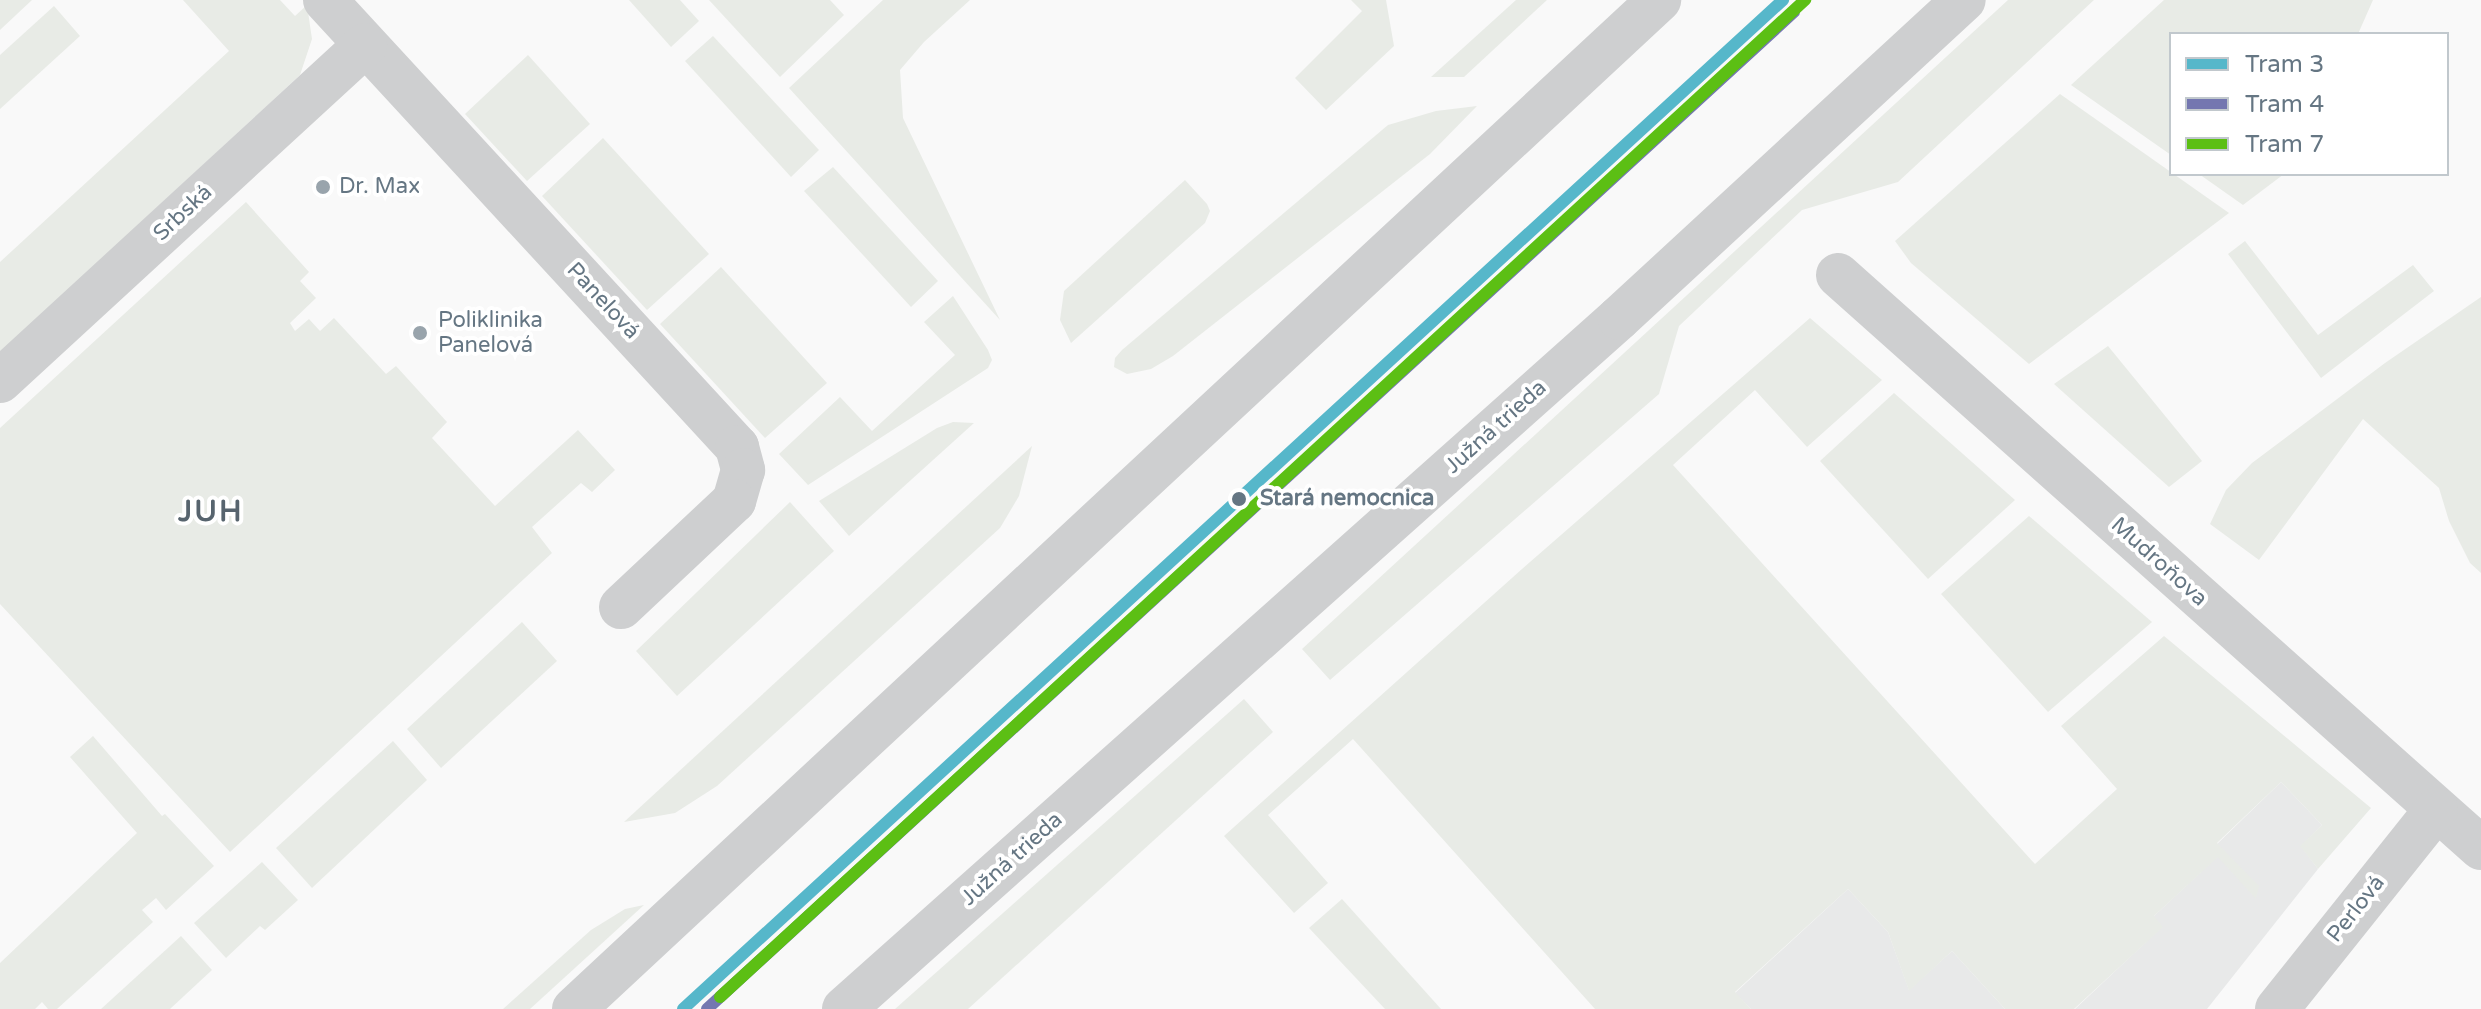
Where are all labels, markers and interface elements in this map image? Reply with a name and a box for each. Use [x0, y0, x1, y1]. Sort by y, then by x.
legend [2169, 32, 2449, 176]
text: Tram 3 [2245, 50, 2324, 79]
text: Tram 4 [2245, 90, 2324, 119]
text: Tram 7 [2245, 130, 2324, 159]
place label: Dr. Max [339, 174, 420, 200]
marker: Dr. Max [314, 178, 332, 196]
street label: Srbská [148, 179, 218, 247]
street label: Panelová [561, 257, 645, 345]
place label: Poliklinika Panelová [438, 307, 543, 358]
marker: Poliklinika Panelová [409, 322, 431, 344]
street label: Južná trieda [1440, 375, 1552, 479]
marker: Stará nemocnica [1225, 485, 1253, 513]
place label: Stará nemocnica [1260, 486, 1434, 512]
district label: JUH [178, 494, 244, 530]
street label: Mudroňova [2105, 512, 2213, 612]
street label: Južná trieda [956, 807, 1068, 911]
street label: Perlová [2322, 870, 2390, 948]

